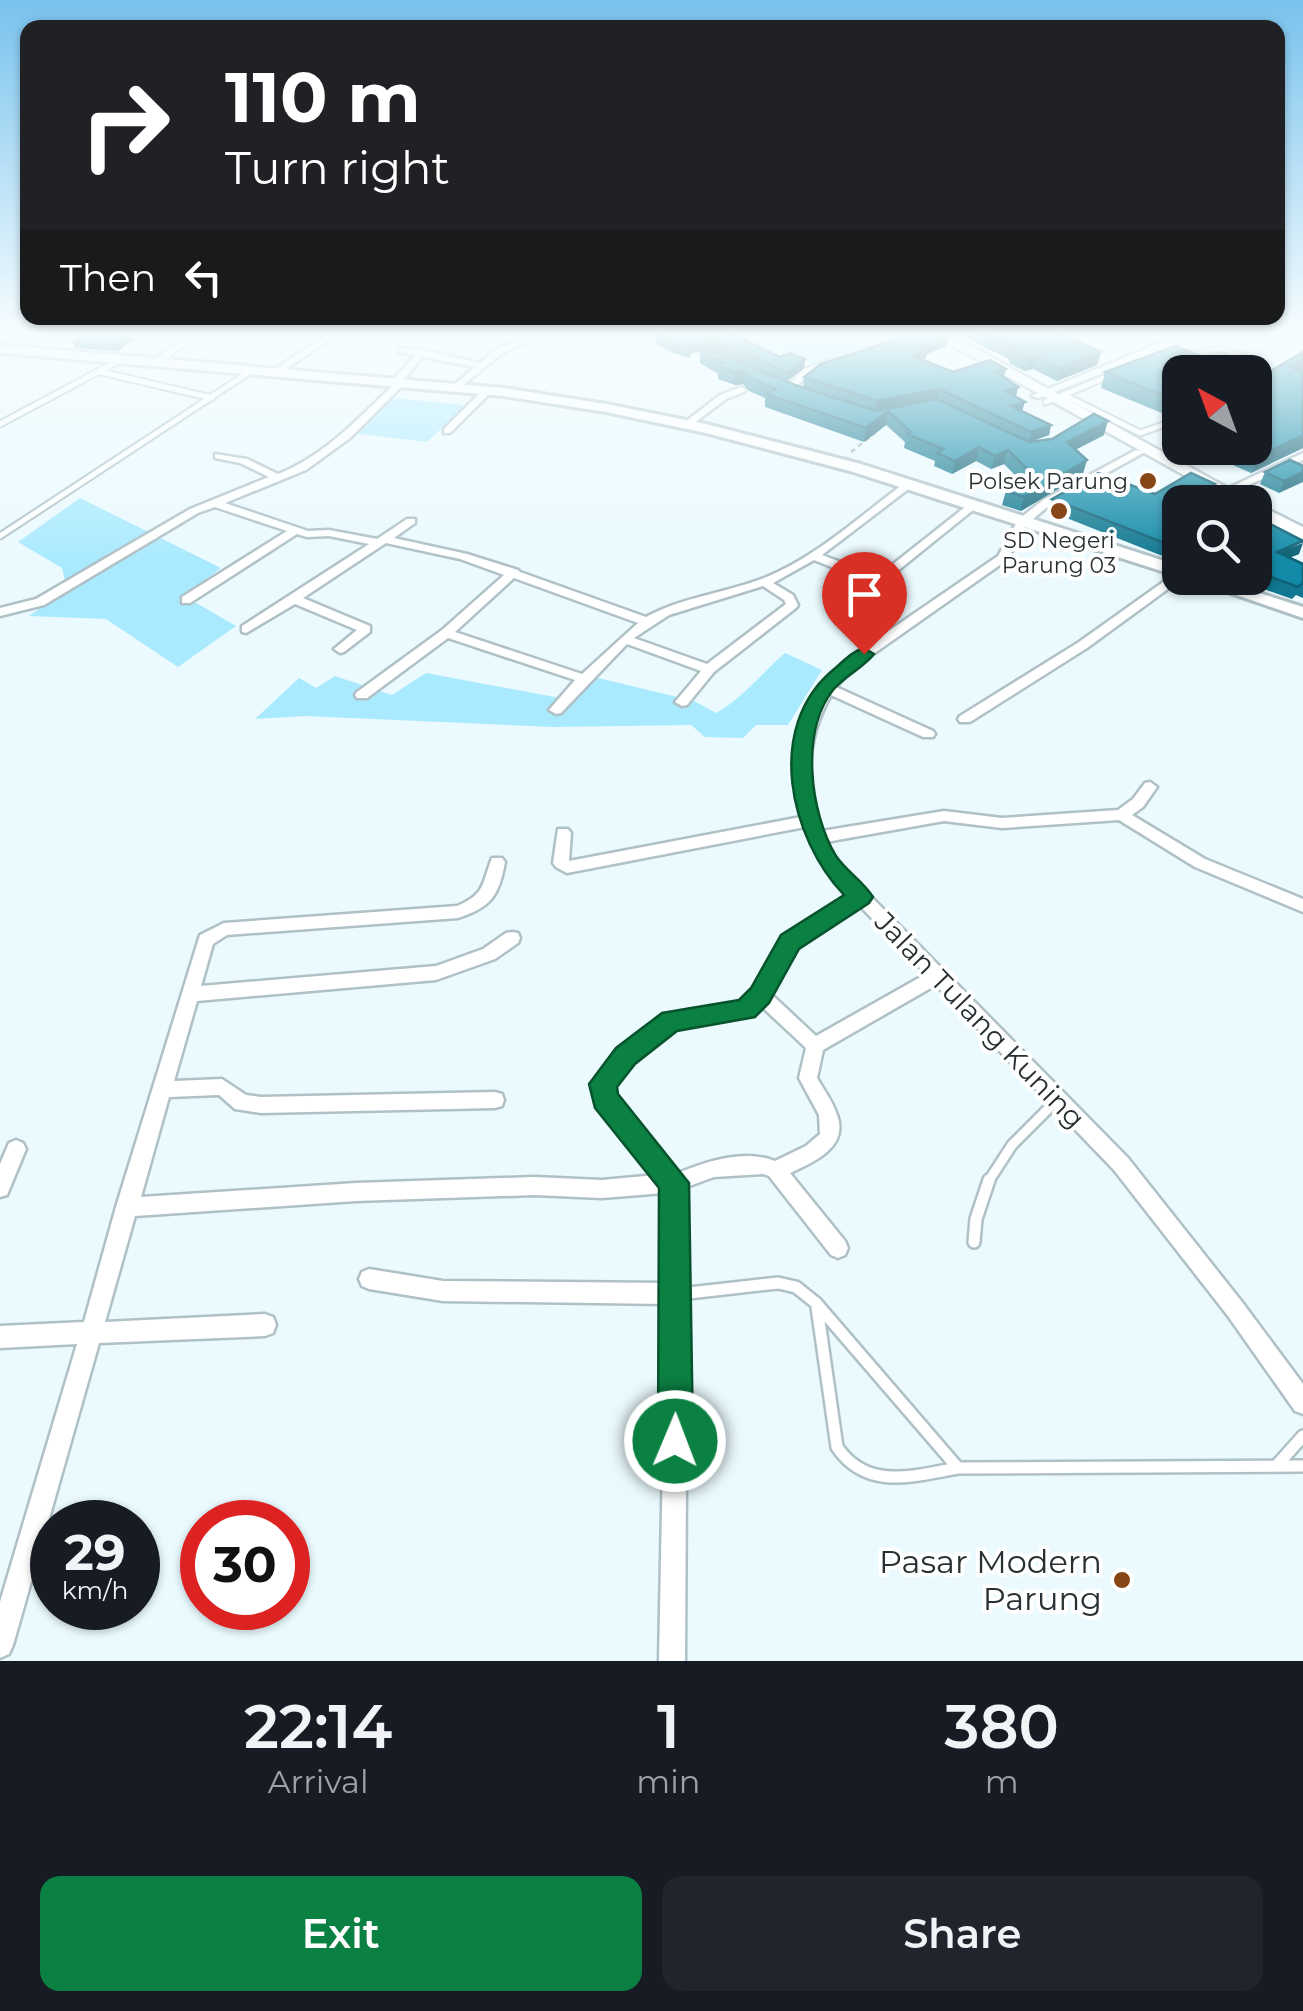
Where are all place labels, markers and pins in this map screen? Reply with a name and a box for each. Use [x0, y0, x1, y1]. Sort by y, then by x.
place label: Polsek Parung [968, 468, 1128, 495]
marker: Polsek Parung [1137, 470, 1159, 492]
marker: SD Negeri Parung 03 [1048, 500, 1070, 522]
place label: SD Negeri Parung 03 [1002, 527, 1116, 579]
pin [822, 552, 907, 655]
place label: Pasar Modern Parung [879, 1542, 1102, 1618]
marker: Pasar Modern Parung [1111, 1569, 1133, 1591]

